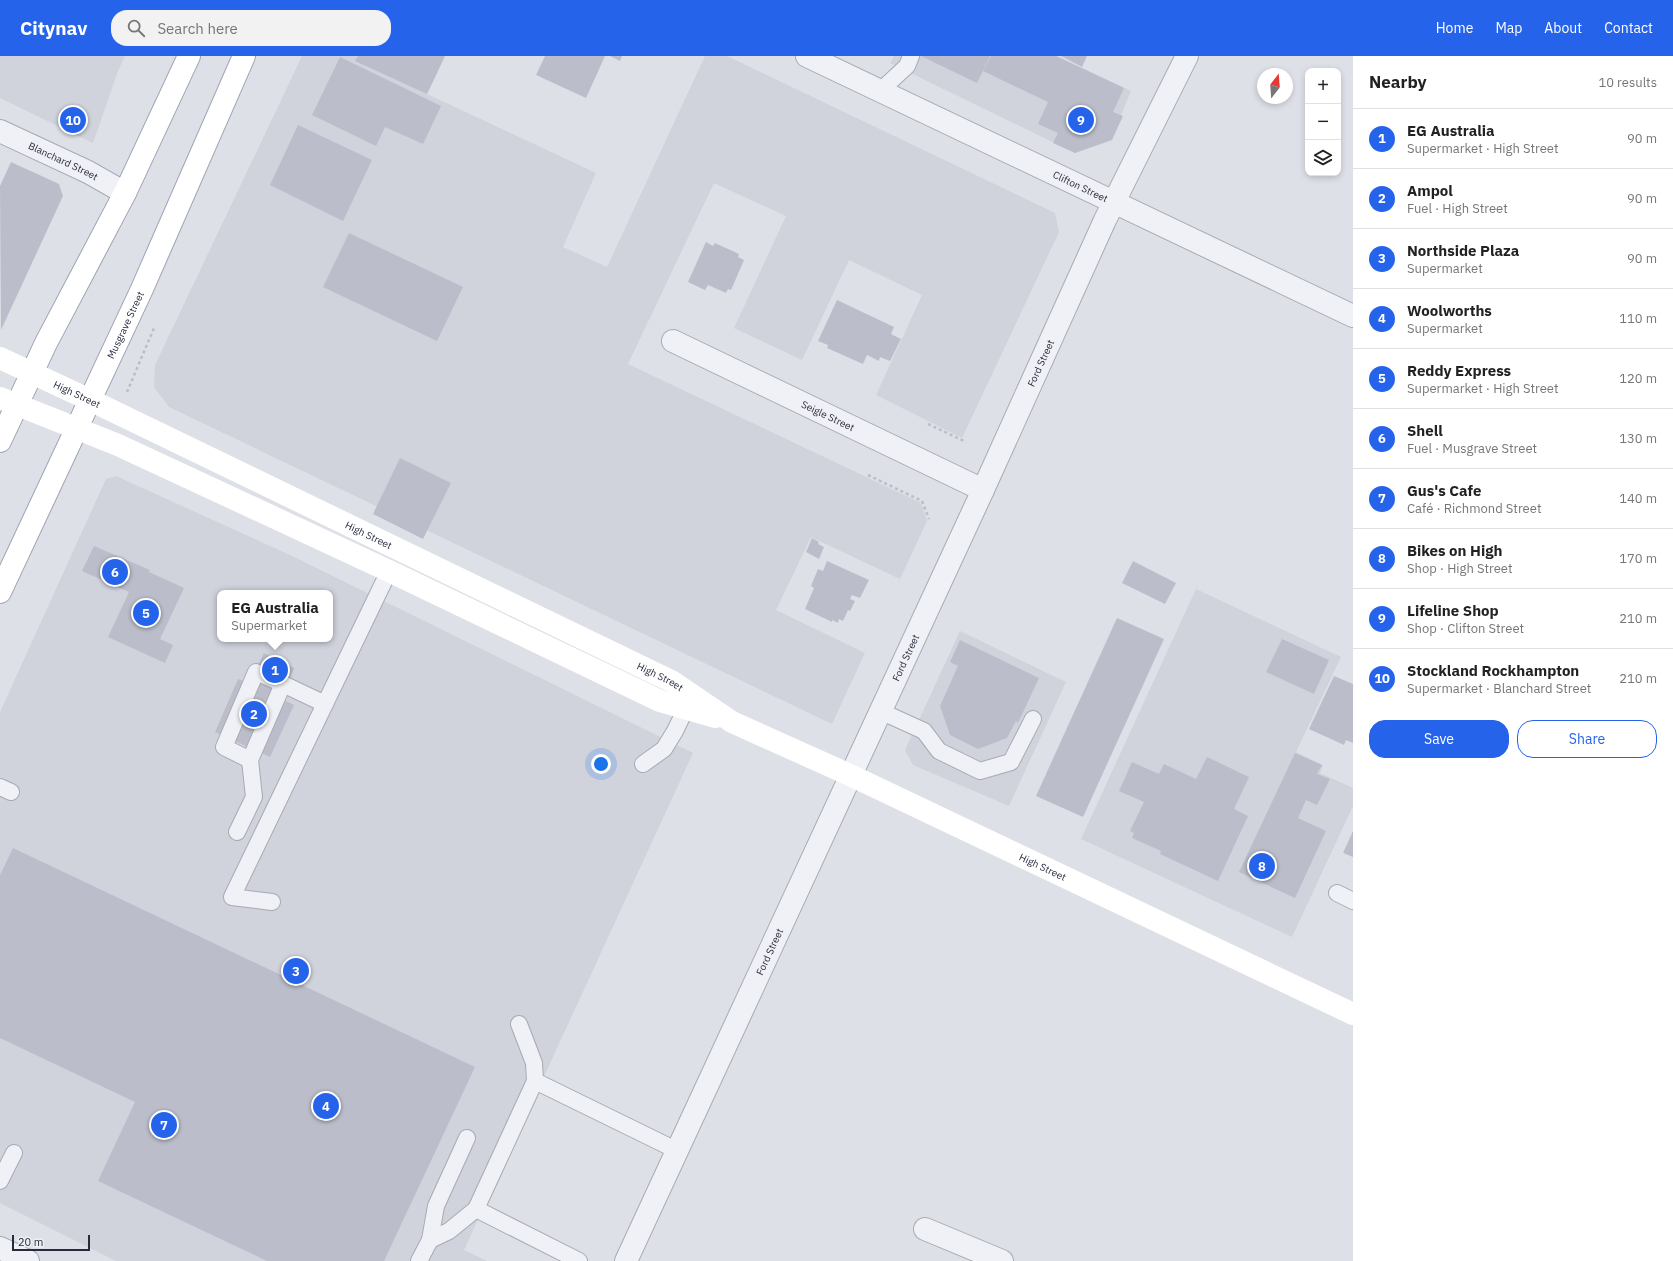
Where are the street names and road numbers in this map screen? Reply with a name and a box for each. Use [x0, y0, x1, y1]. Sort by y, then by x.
street label: Blanchard Street [26, 139, 101, 183]
street label: Clifton Street [1051, 168, 1111, 205]
street label: Musgrave Street [104, 289, 147, 361]
street label: Ford Street [1024, 337, 1057, 389]
street label: High Street [51, 377, 103, 411]
street label: Seigle Street [799, 397, 857, 434]
street label: High Street [343, 518, 395, 552]
street label: Ford Street [889, 632, 922, 683]
street label: High Street [635, 659, 686, 694]
street label: High Street [1017, 850, 1069, 883]
street label: Ford Street [753, 926, 786, 977]

